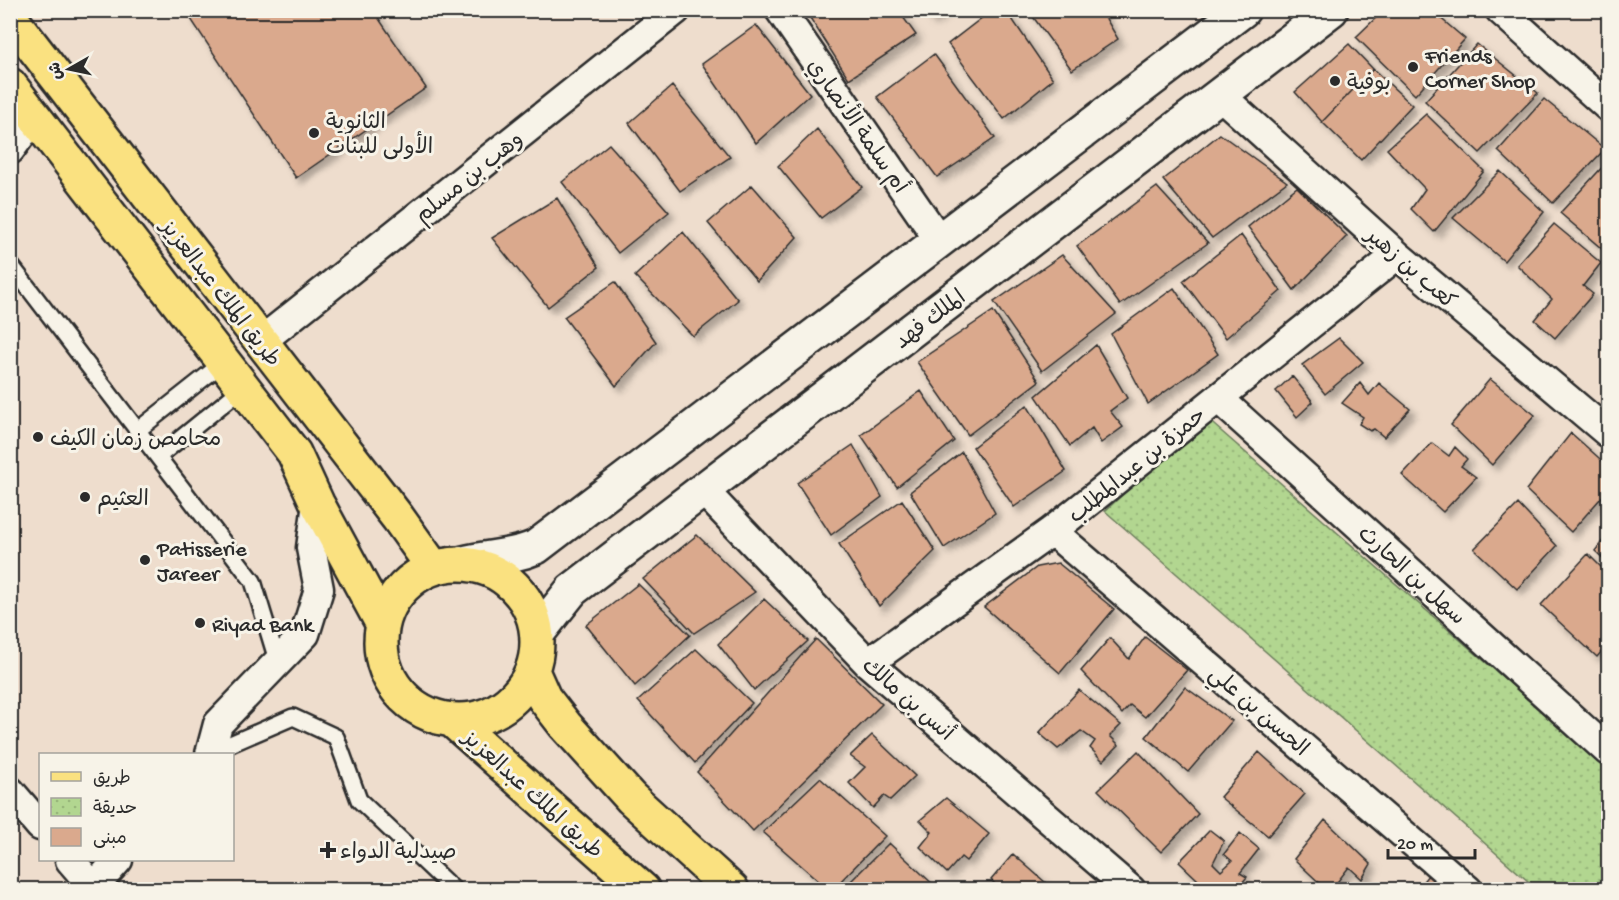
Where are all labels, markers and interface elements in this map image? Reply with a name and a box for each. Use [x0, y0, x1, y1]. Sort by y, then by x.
north arrow [39, 39, 99, 99]
place label: Friends Corner Shop [1424, 45, 1535, 96]
street label: أم سلمة الأنصاري [800, 52, 917, 200]
marker: Friends Corner Shop [1406, 60, 1420, 74]
text: ش [47, 61, 68, 81]
place label: بوفية [1347, 72, 1391, 98]
marker: بوفية [1328, 74, 1342, 88]
place label: الثانوية الأولى للبنات [326, 111, 433, 162]
marker: الثانوية الأولى للبنات [307, 126, 321, 140]
street label: وهب بن مسلم [411, 128, 530, 231]
street label: طريق الملك عبدالعزيز [152, 214, 284, 373]
street label: كعب بن زهير [1357, 222, 1460, 316]
street label: الملك فهد [891, 286, 972, 356]
street label: حمزة بن عبدالمطلب [1064, 404, 1213, 531]
place label: محامص زمان الكيف [50, 428, 221, 454]
marker: محامص زمان الكيف [31, 430, 45, 444]
place label: العثيم [97, 488, 149, 514]
marker: العثيم [78, 490, 92, 504]
street label: سهل بن الحارث [1351, 522, 1470, 632]
place label: Patisserie Jareer [156, 538, 247, 589]
marker: Patisserie Jareer [138, 553, 152, 567]
place label: Riyad Bank [212, 614, 315, 640]
marker: Riyad Bank [193, 616, 207, 630]
street label: أنس بن مالك [855, 651, 961, 748]
street label: الحسن بن علي [1200, 662, 1313, 766]
street label: طريق الملك عبدالعزيز [454, 725, 607, 866]
legend [39, 753, 234, 861]
text: طريق [93, 769, 131, 790]
text: حديقة [93, 799, 137, 820]
scale bar [1388, 822, 1475, 860]
text: مبنى [93, 829, 127, 850]
text: 20 m [1397, 835, 1433, 856]
place label: صيدلية الدواء [340, 841, 457, 867]
marker: صيدلية الدواء [321, 843, 335, 857]

